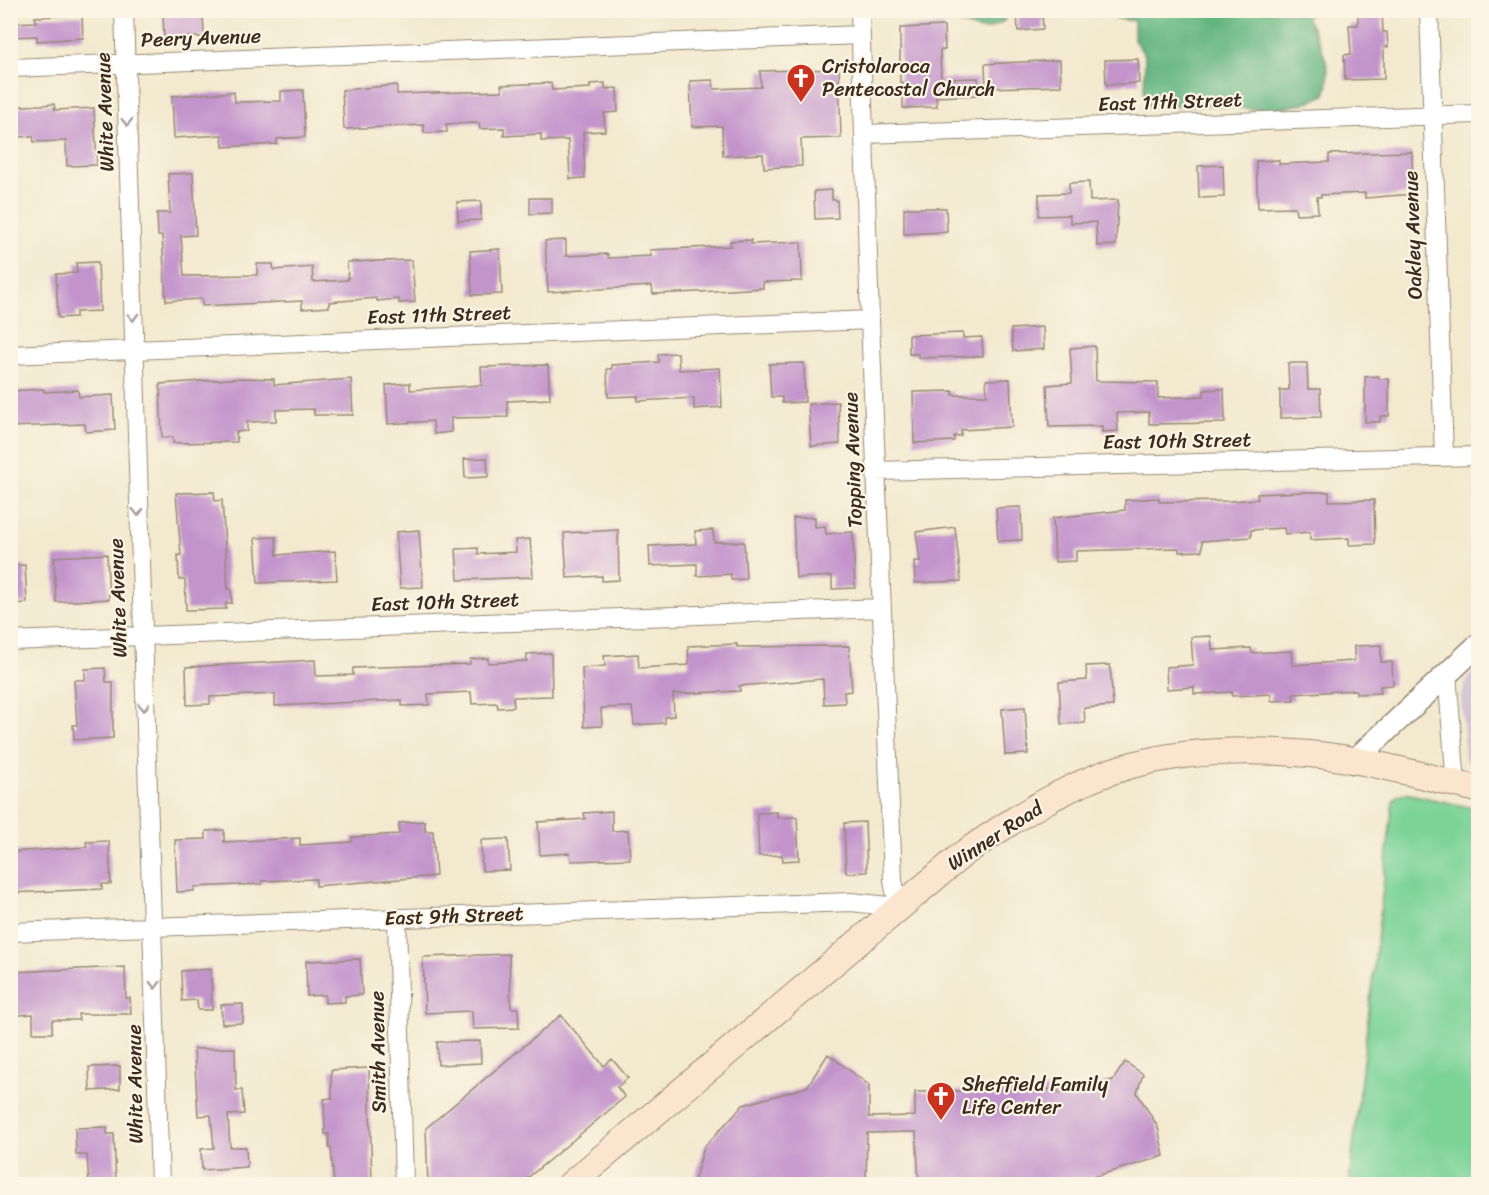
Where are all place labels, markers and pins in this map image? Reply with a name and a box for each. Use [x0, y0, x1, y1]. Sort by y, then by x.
place label: Cristolaroca Pentecostal Church [822, 49, 995, 107]
church icon: Cristolaroca Pentecostal Church [785, 62, 817, 104]
place label: Sheffield Family Life Center [962, 1067, 1109, 1125]
church icon: Sheffield Family Life Center [925, 1080, 957, 1122]

